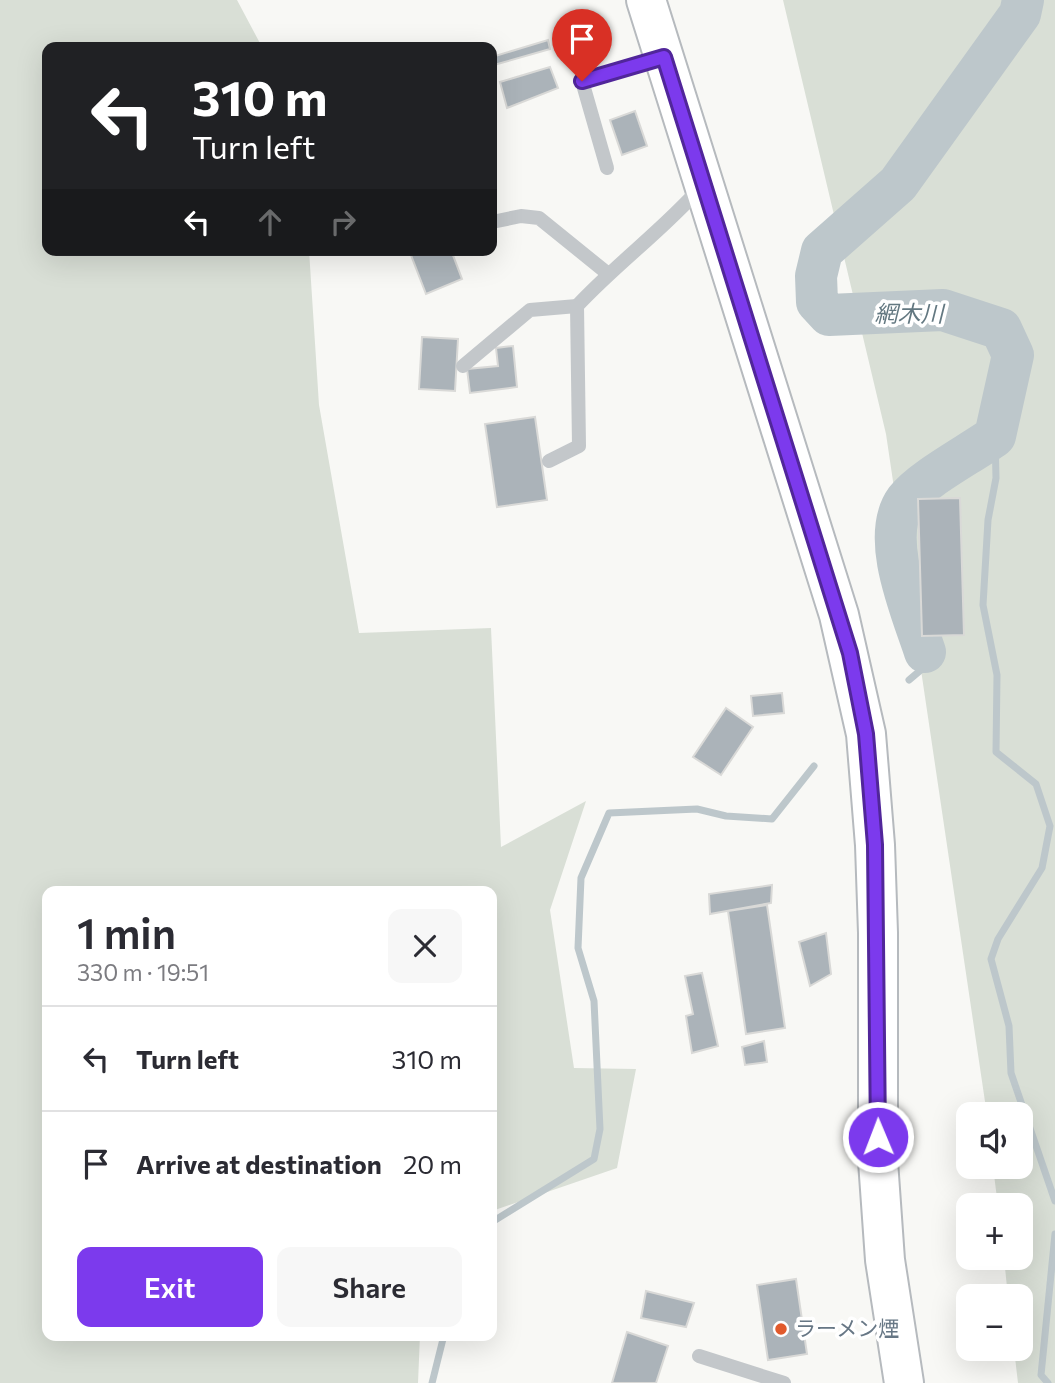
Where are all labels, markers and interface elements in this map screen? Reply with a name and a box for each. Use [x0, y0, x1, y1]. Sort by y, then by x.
pin [552, 9, 612, 81]
icon: arrive [563, 20, 601, 58]
text: 310 m [192, 66, 327, 126]
icon: left [77, 70, 168, 161]
text: Turn left [192, 126, 316, 166]
icon: left [178, 203, 216, 241]
icon: ahead [251, 203, 289, 241]
icon: right [324, 203, 362, 241]
water label: 網木川 [875, 299, 947, 327]
text: 1 min [77, 906, 176, 958]
button: close [388, 909, 462, 983]
text: 330 m · 19:51 [77, 958, 209, 986]
icon: left [77, 1040, 115, 1078]
text: Turn left [136, 1043, 239, 1074]
text: 310 m [391, 1043, 462, 1074]
position arrow [841, 1100, 915, 1174]
map controls [956, 1102, 1033, 1361]
button: sound [956, 1102, 1033, 1179]
icon: arrive [77, 1145, 115, 1183]
text: Arrive at destination [136, 1148, 382, 1179]
text: 20 m [403, 1148, 462, 1179]
button: + [956, 1193, 1033, 1270]
button: Exit [77, 1247, 263, 1327]
button: Share [277, 1247, 462, 1327]
button: − [956, 1284, 1033, 1361]
place label: ラーメン煙 [795, 1315, 899, 1340]
marker: ラーメン煙 [773, 1321, 789, 1337]

